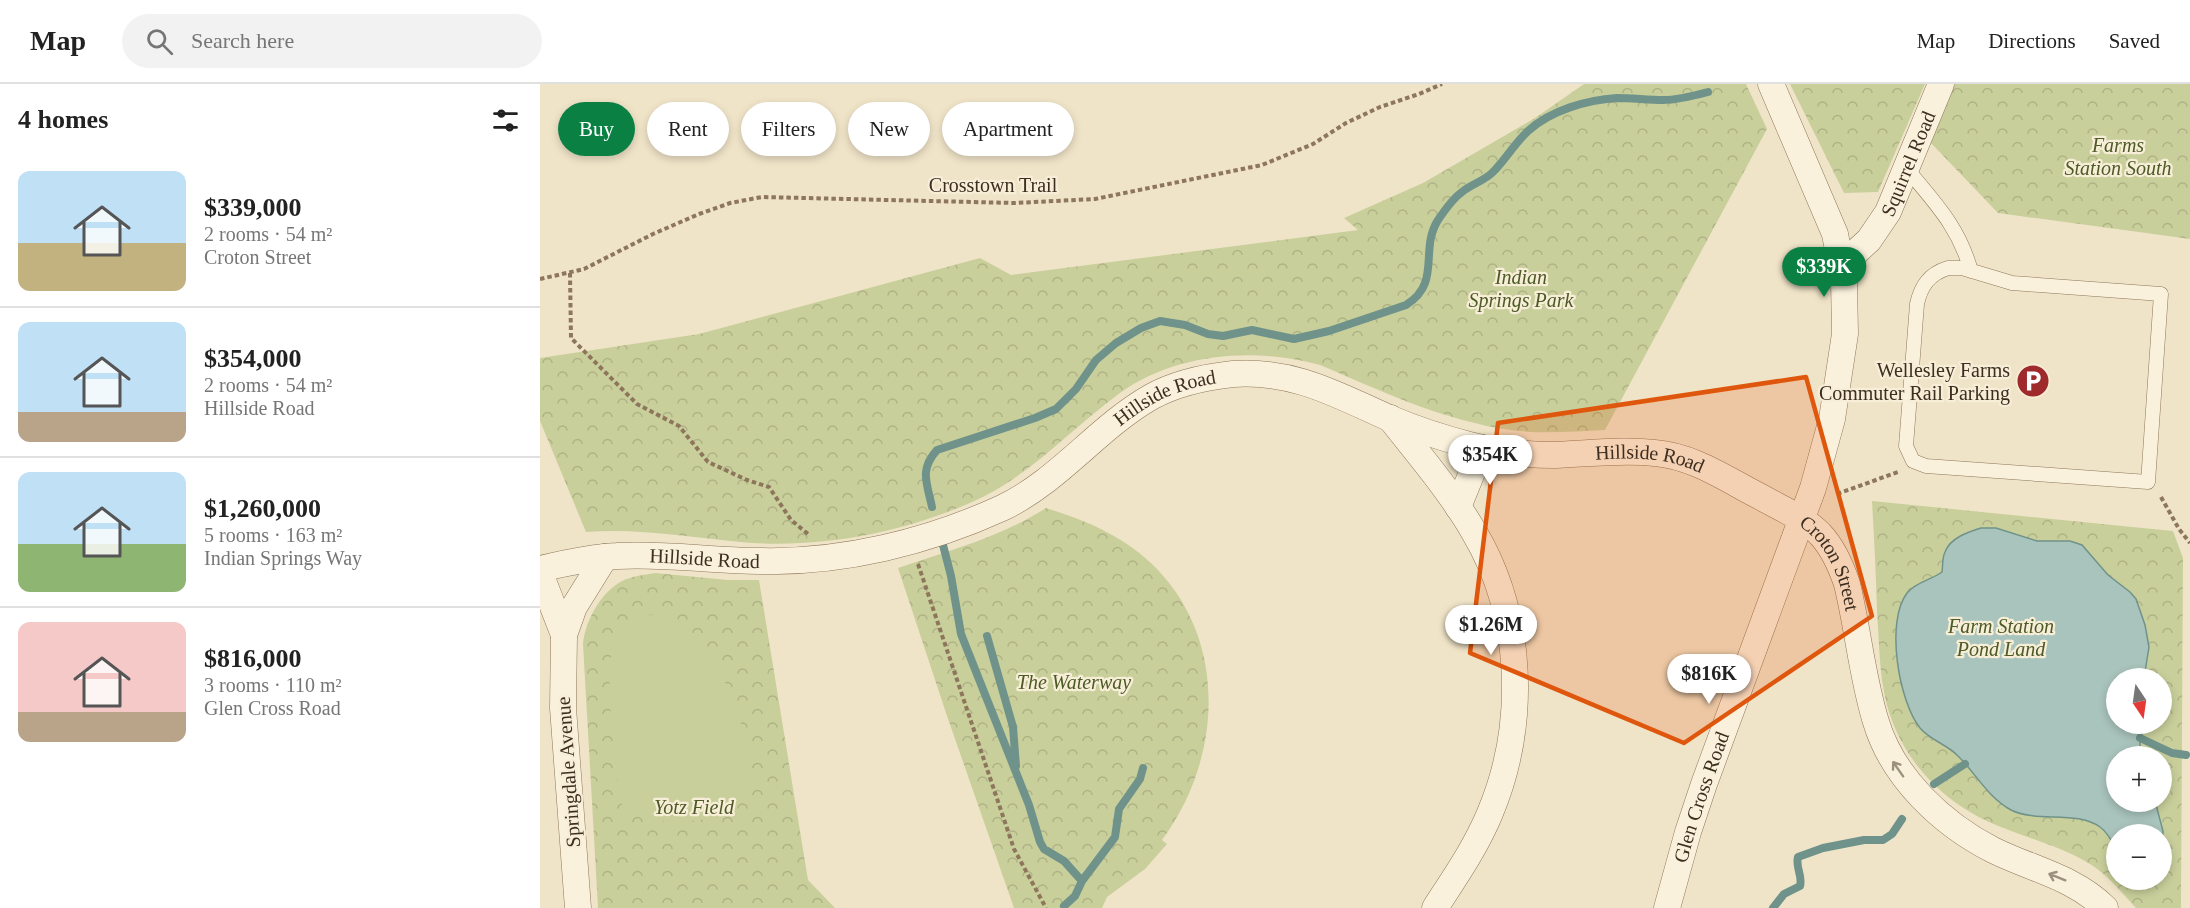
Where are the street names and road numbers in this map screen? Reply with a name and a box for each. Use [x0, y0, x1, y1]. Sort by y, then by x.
street label: Squirrel Road [1877, 108, 1940, 219]
street label: Crosstown Trail [929, 174, 1058, 196]
street label: Hillside Road [1109, 365, 1217, 430]
street label: Hillside Road [1595, 440, 1708, 477]
street label: Croton Street [1796, 511, 1864, 613]
street label: Hillside Road [649, 544, 760, 572]
street label: Springdale Avenue [552, 696, 585, 848]
street label: Glen Cross Road [1669, 729, 1733, 865]

